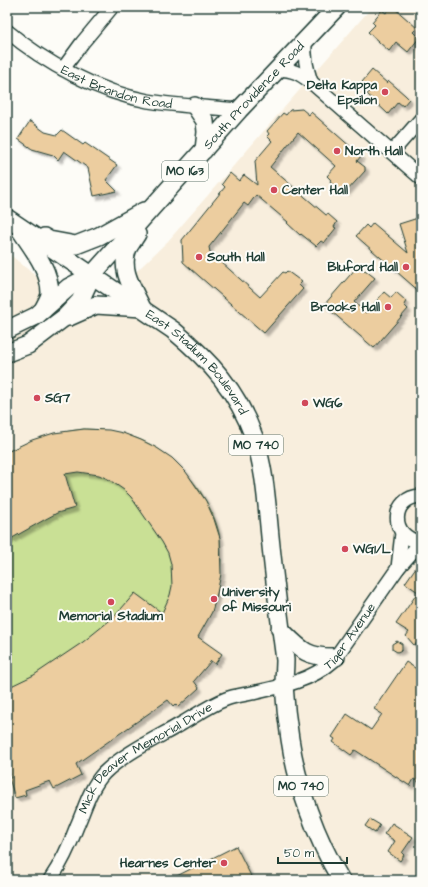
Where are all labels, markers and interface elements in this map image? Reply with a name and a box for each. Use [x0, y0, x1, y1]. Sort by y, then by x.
street label: South Providence Road [199, 37, 309, 153]
street label: East Brandon Road [58, 61, 173, 113]
place label: Delta Kappa Epsilon [307, 76, 377, 110]
marker: Delta Kappa Epsilon [380, 87, 390, 97]
place label: North Hall [345, 142, 403, 160]
marker: North Hall [332, 146, 342, 156]
road number: MO 163 [162, 161, 208, 181]
place label: Center Hall [282, 181, 348, 199]
marker: Center Hall [269, 185, 279, 195]
place label: South Hall [206, 248, 265, 266]
marker: South Hall [194, 252, 204, 262]
place label: Bluford Hall [327, 258, 398, 276]
marker: Bluford Hall [401, 262, 411, 272]
place label: Brooks Hall [311, 298, 380, 316]
marker: Brooks Hall [383, 302, 393, 312]
street label: East Stadium Boulevard [142, 305, 252, 418]
place label: SG7 [44, 389, 71, 407]
marker: SG7 [32, 393, 42, 403]
place label: WG6 [312, 394, 343, 412]
marker: WG6 [300, 398, 310, 408]
road number: MO 740 [229, 435, 283, 455]
place label: WG1/L [352, 540, 392, 558]
marker: WG1/L [340, 544, 350, 554]
place label: University of Missouri [221, 583, 292, 616]
marker: University of Missouri [209, 594, 219, 604]
marker: Memorial Stadium [106, 597, 116, 607]
street label: Tiger Avenue [320, 599, 380, 674]
place label: Memorial Stadium [59, 607, 164, 625]
street label: Mick Deaver Memorial Drive [74, 698, 216, 816]
road number: MO 740 [274, 776, 328, 796]
scale bar [278, 839, 347, 865]
text: 50 m [284, 845, 315, 862]
place label: Hearnes Center [120, 854, 217, 872]
marker: Hearnes Center [219, 858, 229, 868]

